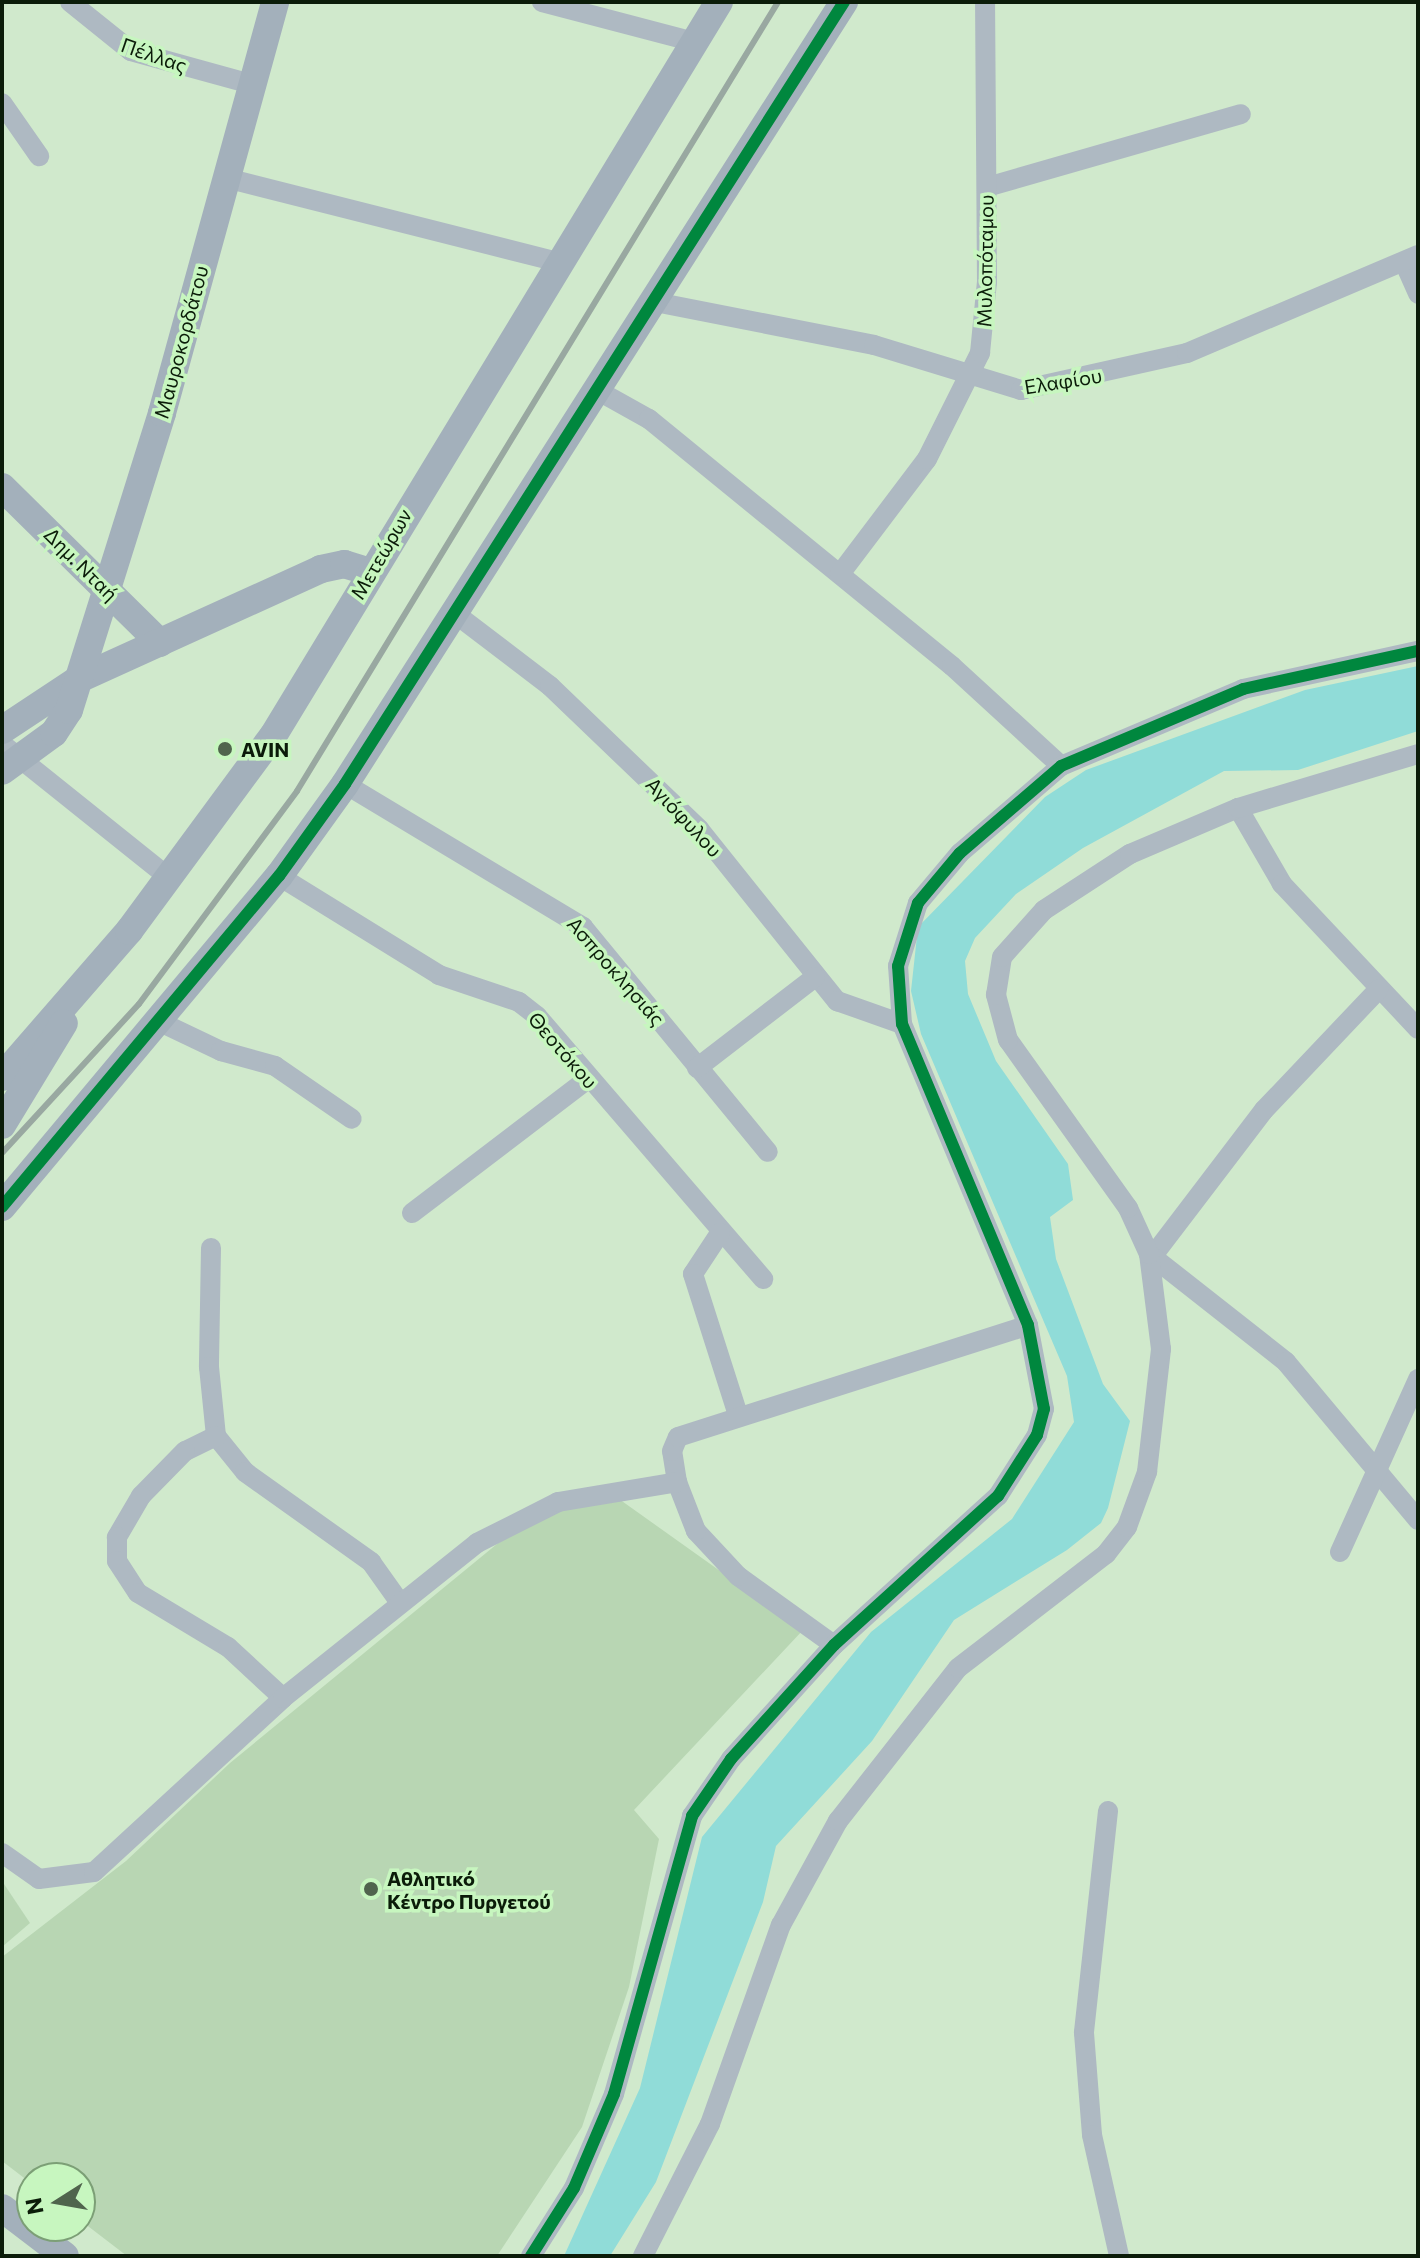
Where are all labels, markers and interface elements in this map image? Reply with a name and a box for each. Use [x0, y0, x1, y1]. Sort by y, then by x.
street label: Πέλλας [118, 33, 190, 77]
street label: Μυλοπόταμου [972, 194, 998, 328]
street label: Μαυροκορδάτου [149, 263, 213, 421]
street label: Ελαφίου [1023, 363, 1103, 399]
street label: Μετεώρων [345, 504, 417, 604]
street label: Δημ. Νταή [39, 522, 123, 606]
place label: AVIN [241, 737, 289, 761]
marker: AVIN [216, 740, 234, 758]
street label: Αγιόφυλου [641, 772, 727, 862]
street label: Ασπροκλησιάς [562, 912, 670, 1030]
street label: Θεοτόκου [523, 1007, 603, 1093]
place label: Αθλητικό Κέντρο Πυργετού [387, 1866, 551, 1913]
marker: Αθλητικό Κέντρο Πυργετού [362, 1880, 380, 1898]
north arrow [16, 2162, 96, 2242]
text: N [19, 2196, 49, 2217]

